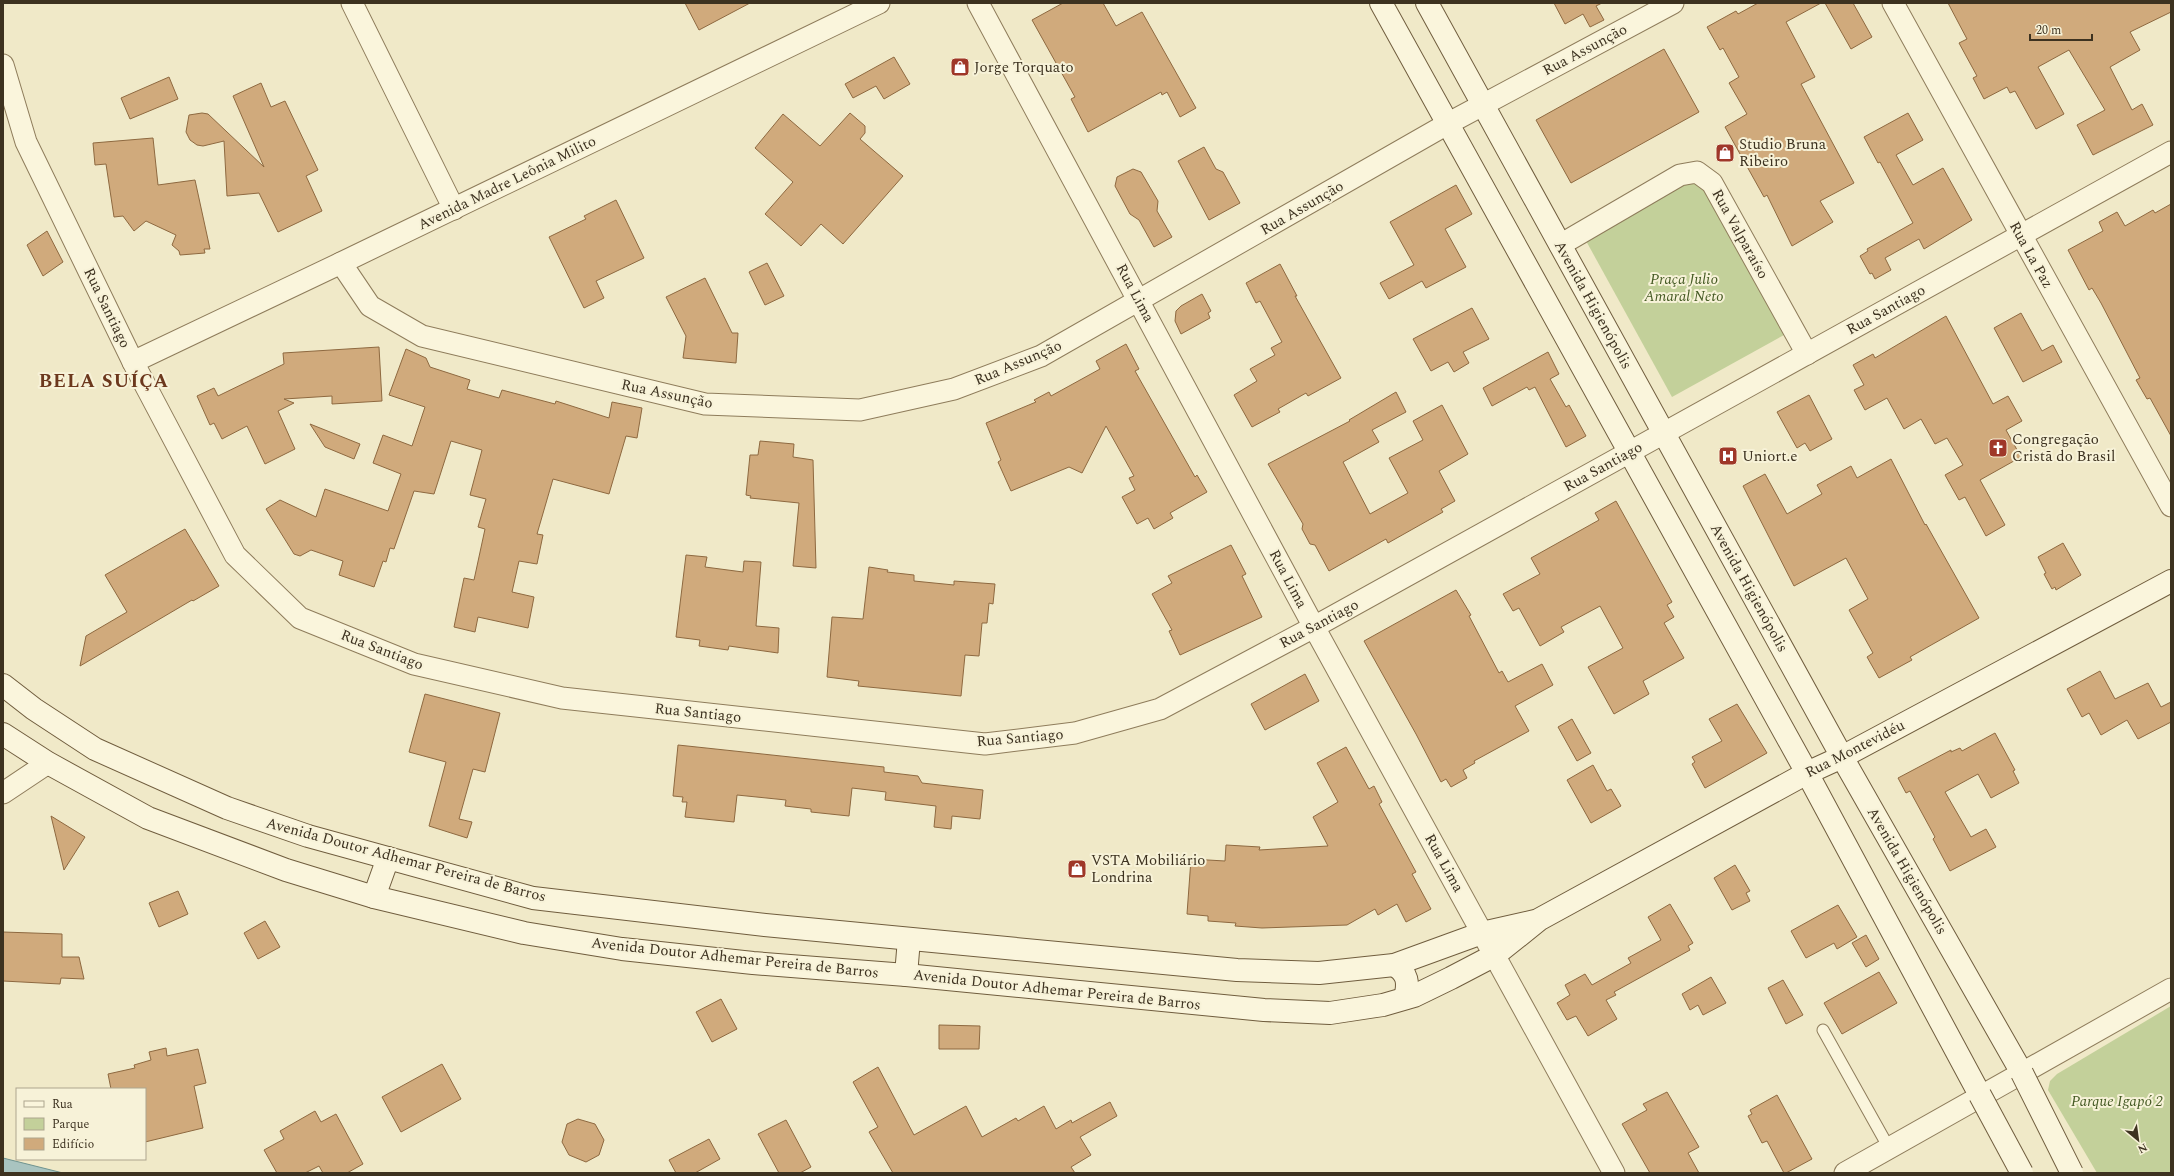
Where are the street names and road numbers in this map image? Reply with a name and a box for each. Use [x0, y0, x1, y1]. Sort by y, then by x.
street label: Rua Assunção [1539, 18, 1631, 82]
street label: Avenida Madre Leônia Milito [414, 130, 600, 236]
street label: Rua Assunção [1256, 175, 1348, 241]
street label: Rua Valparaíso [1706, 185, 1774, 283]
street label: Rua La Paz [2003, 217, 2059, 293]
street label: Avenida Higienópolis [1548, 236, 1638, 374]
street label: Rua Lima [1110, 259, 1160, 327]
street label: Rua Santiago [78, 264, 136, 352]
street label: Rua Santiago [1842, 279, 1930, 341]
street label: Rua Assunção [971, 334, 1065, 392]
street label: Rua Assunção [619, 373, 715, 415]
street label: Rua Santiago [1559, 436, 1647, 498]
street label: Avenida Higienópolis [1704, 519, 1794, 657]
street label: Rua Lima [1263, 545, 1313, 613]
street label: Rua Santiago [1275, 593, 1363, 655]
street label: Rua Santiago [337, 624, 427, 676]
street label: Rua Santiago [653, 697, 743, 729]
street label: Rua Montevidéu [1801, 714, 1909, 784]
street label: Rua Santiago [976, 723, 1064, 753]
street label: Avenida Higienópolis [1861, 803, 1953, 939]
street label: Avenida Doutor Adhemar Pereira de Barros [263, 811, 549, 909]
street label: Rua Lima [1418, 830, 1470, 897]
street label: Avenida Doutor Adhemar Pereira de Barros [590, 931, 880, 985]
street label: Avenida Doutor Adhemar Pereira de Barros [912, 963, 1202, 1017]

